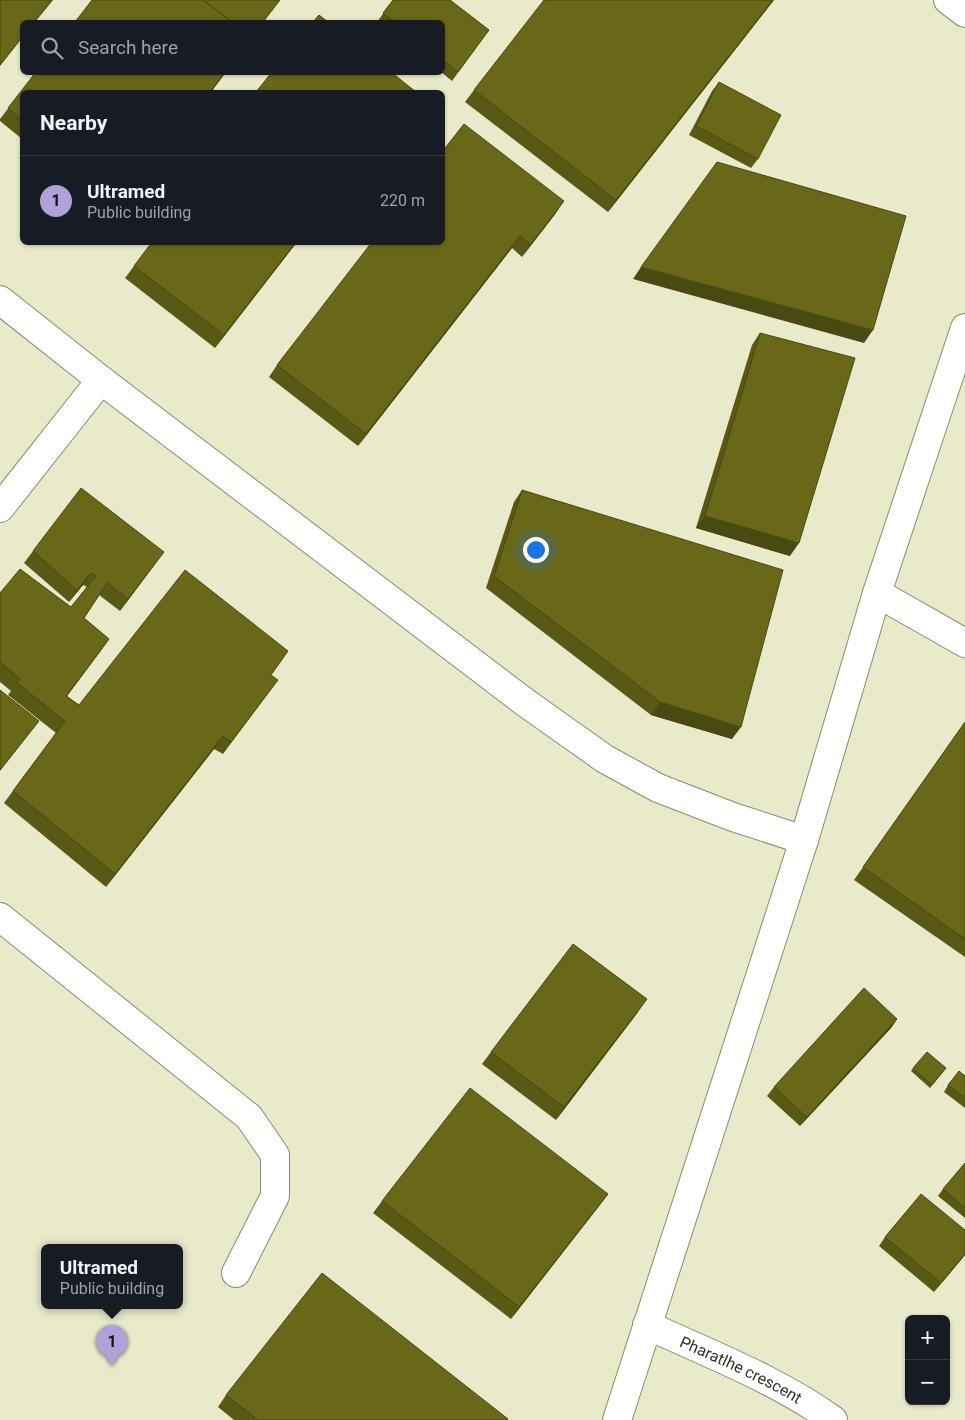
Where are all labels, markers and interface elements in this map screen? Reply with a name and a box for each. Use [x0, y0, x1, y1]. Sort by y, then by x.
search box [20, 20, 445, 75]
icon: search [38, 34, 66, 62]
text: Search here [78, 36, 178, 59]
text: Nearby [40, 111, 107, 135]
text: Ultramed [87, 180, 165, 203]
text: 1 [51, 191, 61, 210]
text: 220 m [380, 191, 425, 210]
text: Public building [87, 203, 191, 222]
your location [523, 537, 549, 563]
popup [41, 1244, 183, 1309]
text: Ultramed [60, 1256, 138, 1279]
text: Public building [60, 1279, 164, 1298]
map controls [905, 1315, 950, 1405]
button: + [905, 1315, 950, 1360]
pin: 1 [96, 1325, 128, 1366]
street label: Pharatlhe crescent [677, 1332, 805, 1407]
button: − [905, 1360, 950, 1405]

